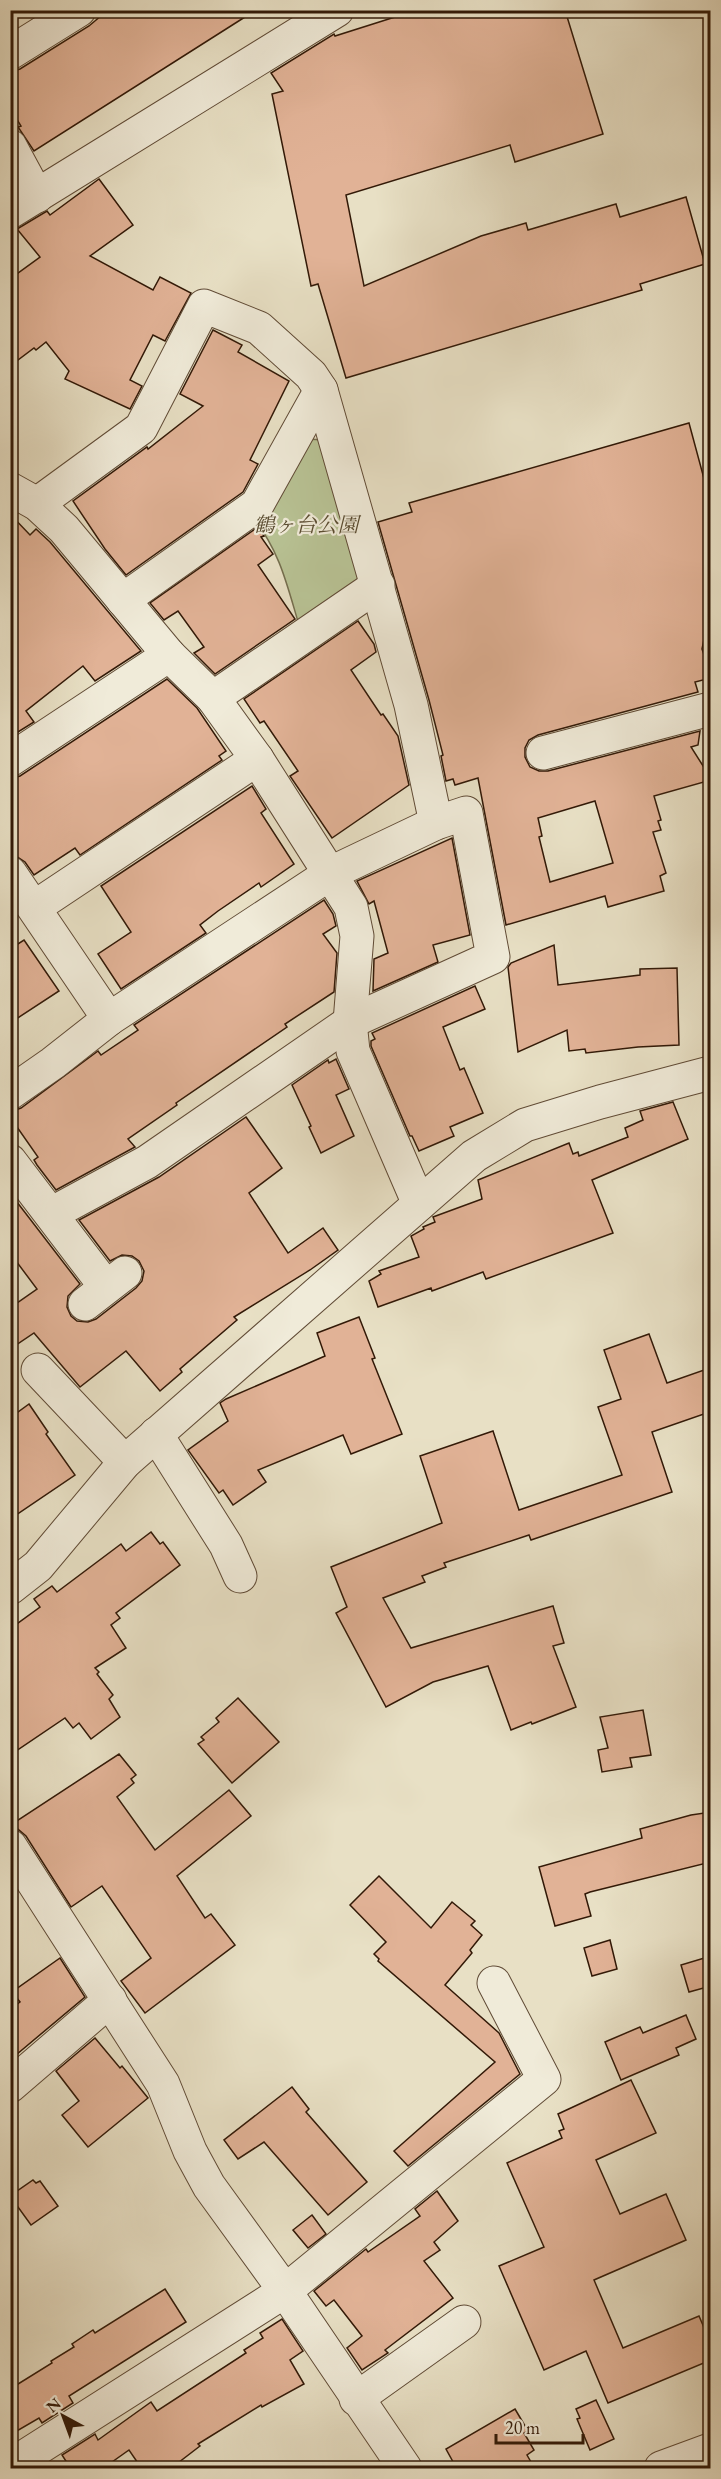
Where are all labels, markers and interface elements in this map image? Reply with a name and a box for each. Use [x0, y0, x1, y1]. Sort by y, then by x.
park label: 鶴ヶ台公園 [254, 511, 361, 538]
north arrow [33, 2386, 93, 2446]
text: N [42, 2393, 65, 2417]
scale bar [496, 2407, 583, 2445]
text: 20 m [505, 2416, 540, 2439]

